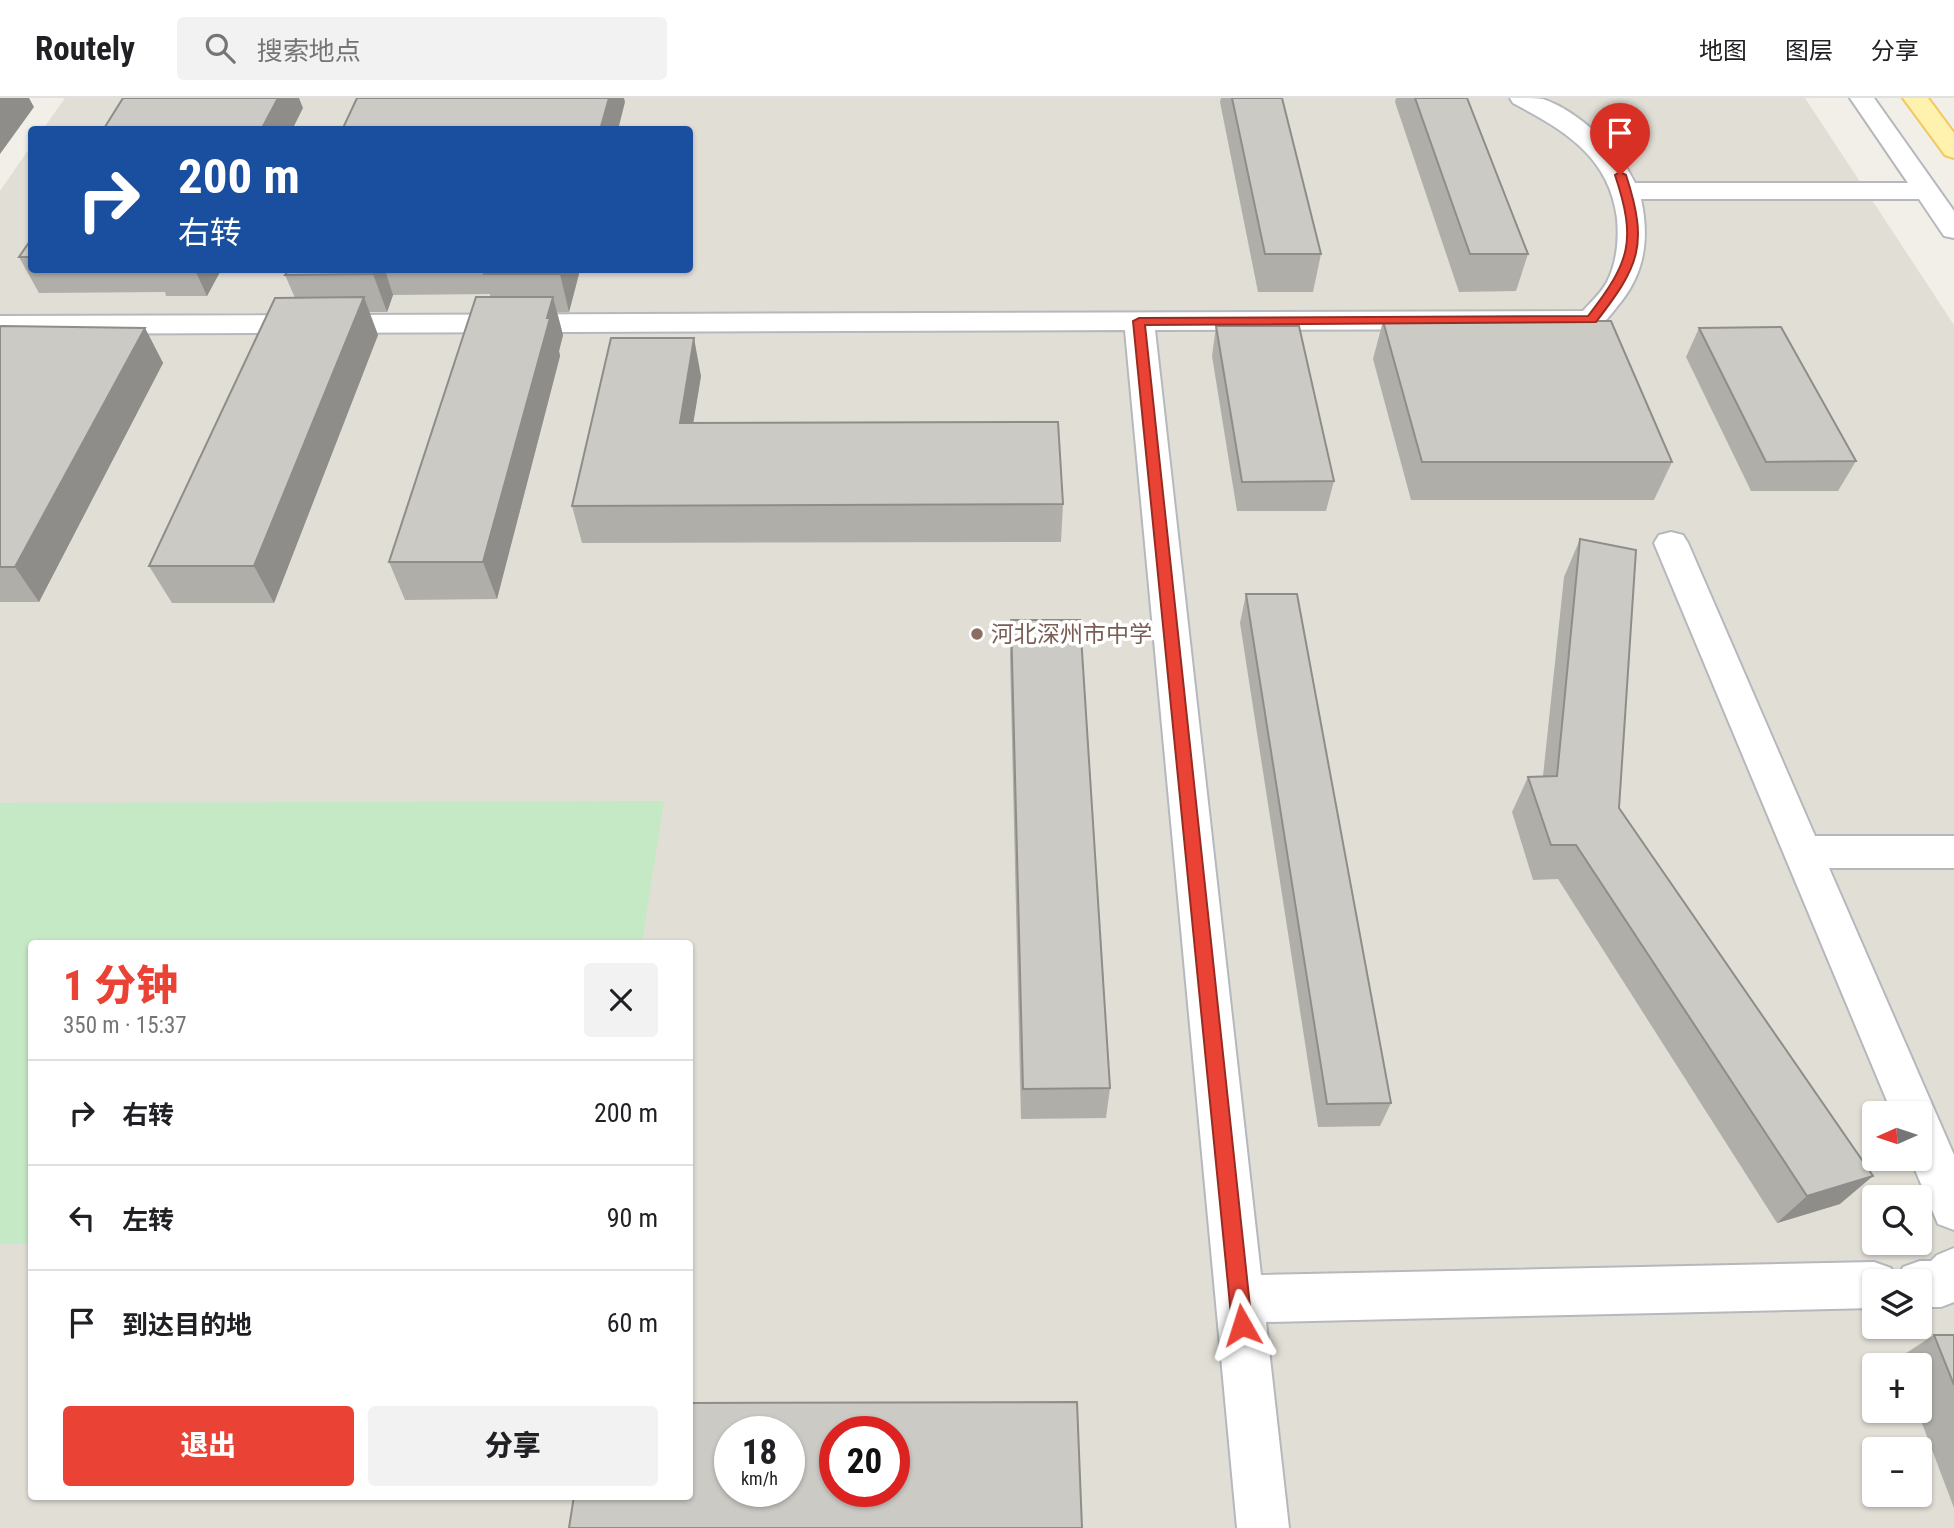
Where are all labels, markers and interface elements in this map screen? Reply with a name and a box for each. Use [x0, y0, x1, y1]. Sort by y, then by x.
search box [177, 17, 667, 80]
text: Routely [35, 29, 135, 68]
icon: search [201, 29, 239, 67]
text: 搜索地点 [257, 36, 361, 66]
text: 地图 [1699, 37, 1747, 65]
text: 图层 [1785, 37, 1833, 65]
text: 分享 [1871, 37, 1919, 65]
pin [1590, 103, 1650, 175]
icon: arrive [1601, 114, 1639, 152]
text: 200 m [178, 148, 300, 205]
icon: right [63, 154, 154, 245]
text: 右转 [178, 214, 242, 252]
place label: 河北深州市中学 [991, 621, 1152, 648]
marker: 河北深州市中学 [969, 626, 985, 642]
text: 1 分钟 [63, 961, 178, 1010]
button: close [584, 963, 658, 1037]
text: 350 m · 15:37 [63, 1012, 187, 1039]
icon: right [63, 1094, 101, 1132]
text: 200 m [594, 1098, 658, 1128]
text: 右转 [122, 1100, 174, 1130]
north arrow [1862, 1101, 1932, 1171]
map controls [1862, 1101, 1932, 1507]
button: search [1862, 1185, 1932, 1255]
icon: left [63, 1199, 101, 1237]
text: 90 m [607, 1203, 658, 1233]
text: 左转 [122, 1205, 174, 1235]
button: layers [1862, 1269, 1932, 1339]
position arrow [1205, 1288, 1279, 1362]
icon: arrive [63, 1304, 101, 1342]
text: 60 m [607, 1308, 658, 1338]
text: 到达目的地 [122, 1310, 252, 1340]
button: + [1862, 1353, 1932, 1423]
button: 退出 [63, 1406, 354, 1486]
button: 分享 [368, 1406, 658, 1486]
speed limit sign: 20 [819, 1416, 910, 1507]
text: 18 [742, 1432, 777, 1473]
button: − [1862, 1437, 1932, 1507]
text: km/h [741, 1468, 778, 1489]

